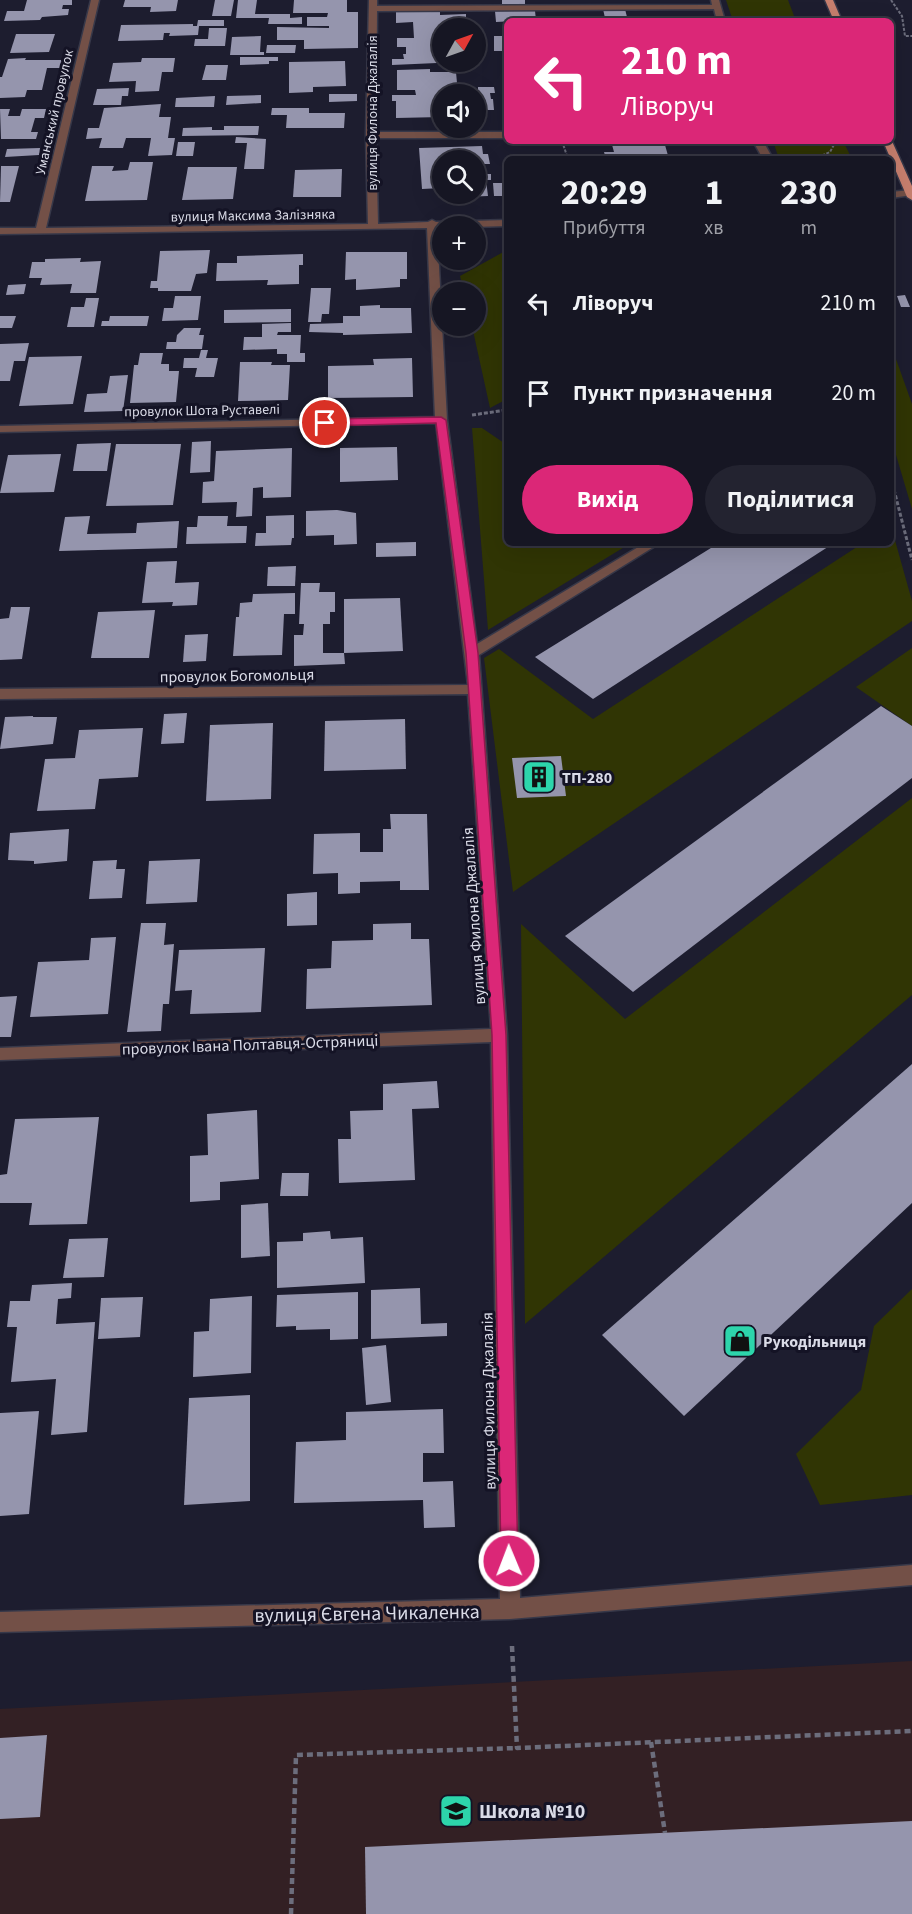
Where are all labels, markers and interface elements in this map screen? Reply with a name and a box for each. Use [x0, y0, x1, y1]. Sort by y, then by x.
north arrow [432, 18, 486, 72]
map controls [432, 18, 486, 336]
text: 210 m [621, 31, 732, 91]
street label: вулиця Филона Джалалія [363, 35, 383, 191]
icon: left [522, 42, 600, 120]
street label: Уманський провулок [31, 48, 79, 177]
button: sound [432, 84, 486, 138]
text: Ліворуч [621, 87, 714, 126]
button: search [432, 150, 486, 204]
text: 20:29 [561, 167, 648, 218]
text: 1 [704, 167, 723, 218]
text: 230 [780, 167, 837, 218]
street label: вулиця Максима Залізняка [171, 205, 335, 227]
text: Прибуття [563, 214, 646, 242]
text: хв [704, 214, 723, 242]
text: m [800, 214, 817, 242]
button: + [432, 216, 486, 270]
button: − [432, 282, 486, 336]
icon: left [522, 287, 555, 320]
text: Ліворуч [573, 287, 653, 319]
text: 210 m [821, 287, 876, 319]
icon: arrive [522, 377, 555, 410]
text: Пункт призначення [573, 377, 773, 409]
text: 20 m [831, 377, 876, 409]
pin [299, 397, 350, 448]
street label: провулок Шота Руставелі [124, 400, 280, 422]
icon: arrive [308, 406, 341, 439]
button: Вихід [522, 465, 693, 534]
button: Поділитися [705, 465, 876, 534]
street label: провулок Богомольця [159, 664, 315, 688]
building icon: ТП-280 [521, 759, 557, 795]
place label: ТП-280 [562, 767, 612, 789]
street label: вулиця Филона Джалалія [457, 826, 491, 1005]
street label: провулок Івана Полтавця-Остряниці [121, 1030, 379, 1060]
street label: вулиця Филона Джалалія [476, 1312, 502, 1490]
shop icon: Рукодільниця [722, 1323, 758, 1359]
place label: Рукодільниця [763, 1331, 866, 1353]
position arrow [477, 1529, 541, 1593]
street label: вулиця Євгена Чикаленка [254, 1598, 480, 1630]
school or university icon: Школа №10 [438, 1793, 474, 1829]
place label: Школа №10 [479, 1798, 585, 1826]

